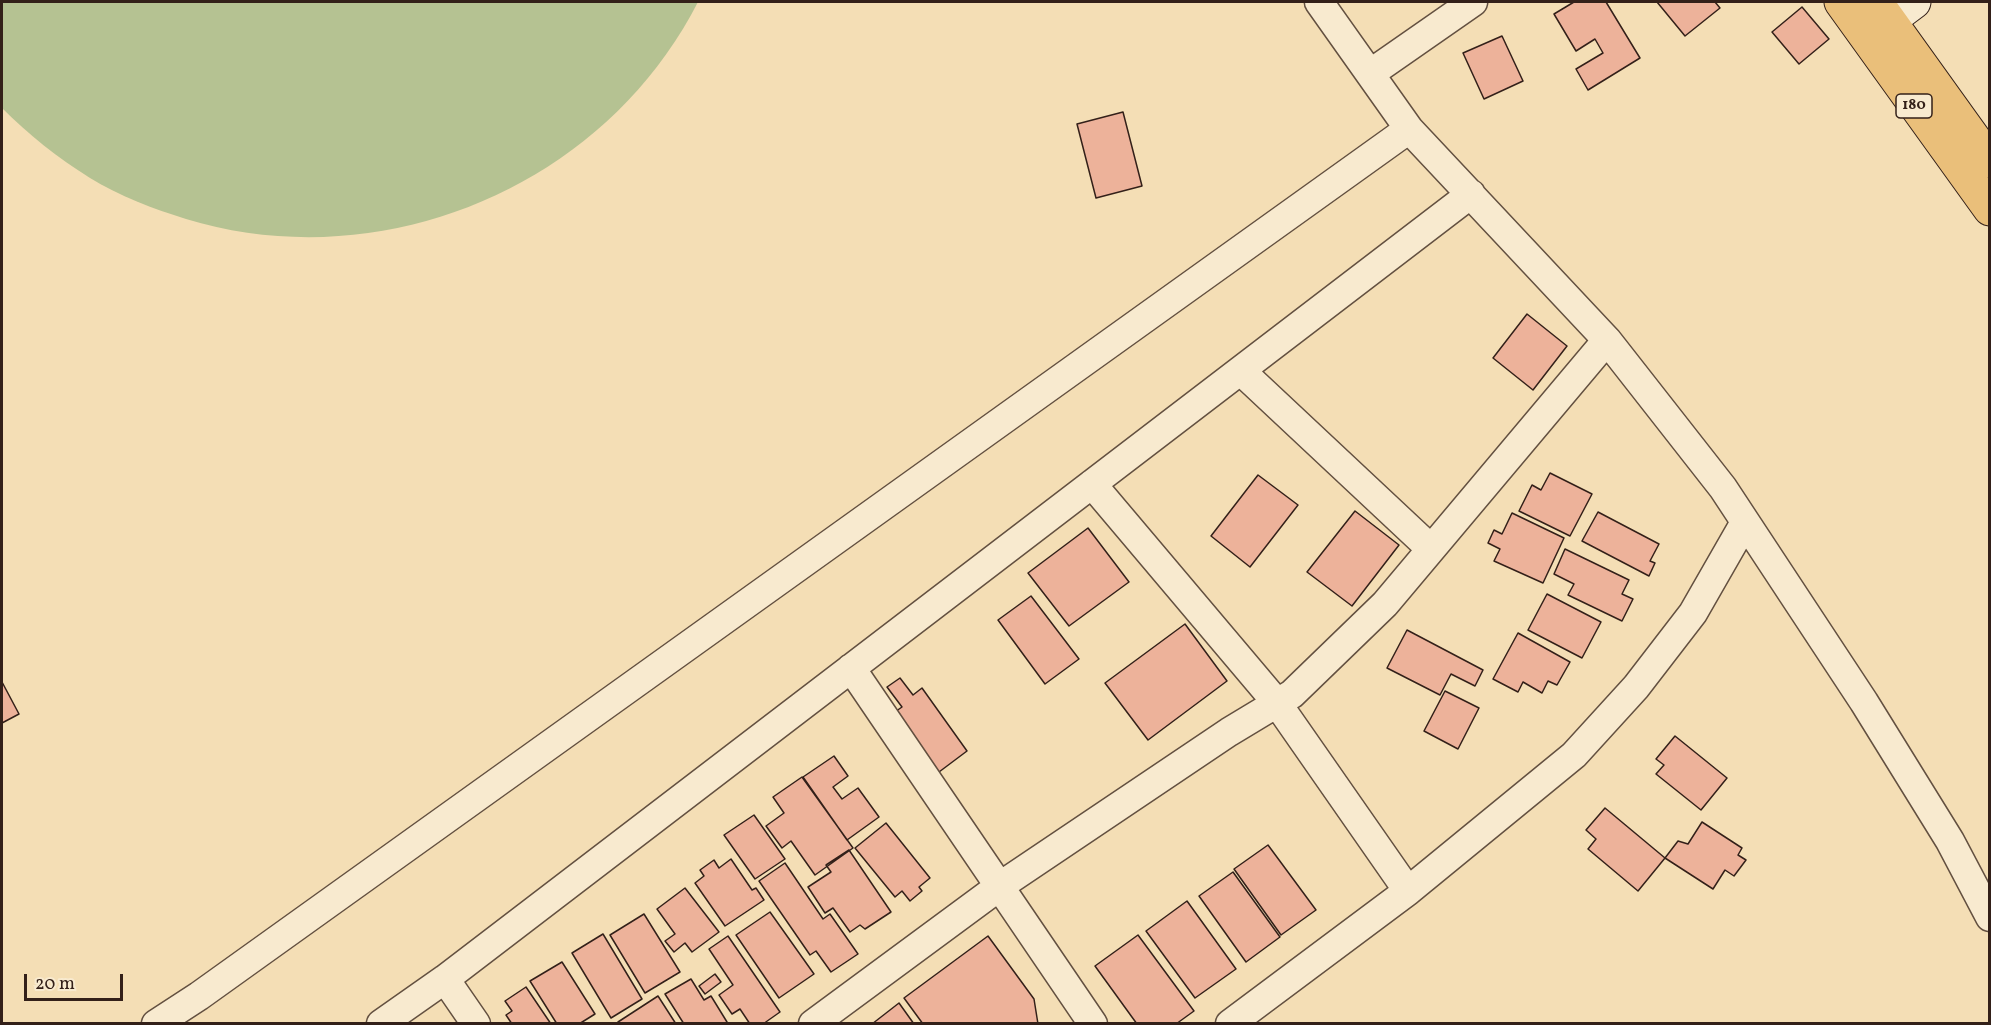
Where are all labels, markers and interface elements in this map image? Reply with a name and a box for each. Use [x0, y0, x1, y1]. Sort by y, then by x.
road number: 180 [1896, 94, 1932, 118]
scale bar [27, 962, 126, 1000]
text: 20 m [35, 972, 75, 997]

